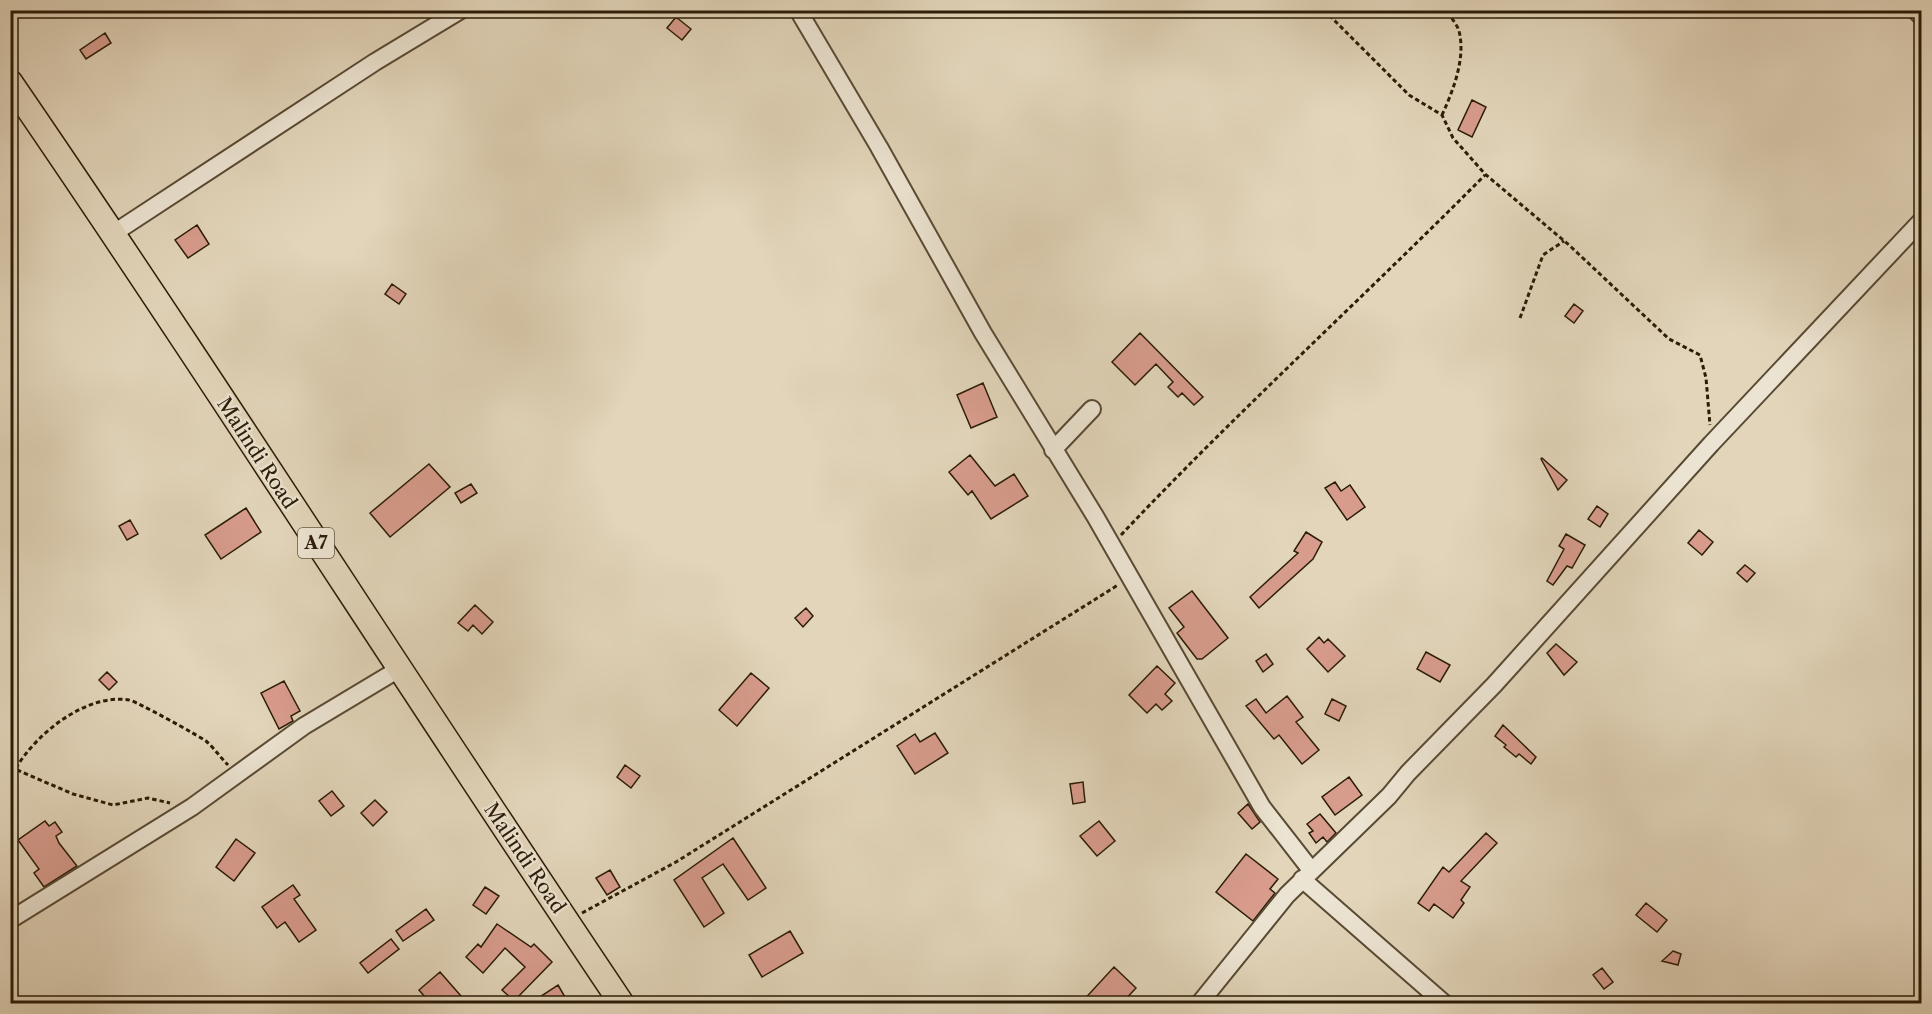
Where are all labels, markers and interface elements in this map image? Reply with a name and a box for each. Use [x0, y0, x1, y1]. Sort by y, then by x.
street label: Malindi Road [212, 393, 302, 513]
road number: A7 [298, 528, 334, 558]
street label: Malindi Road [479, 798, 571, 918]

